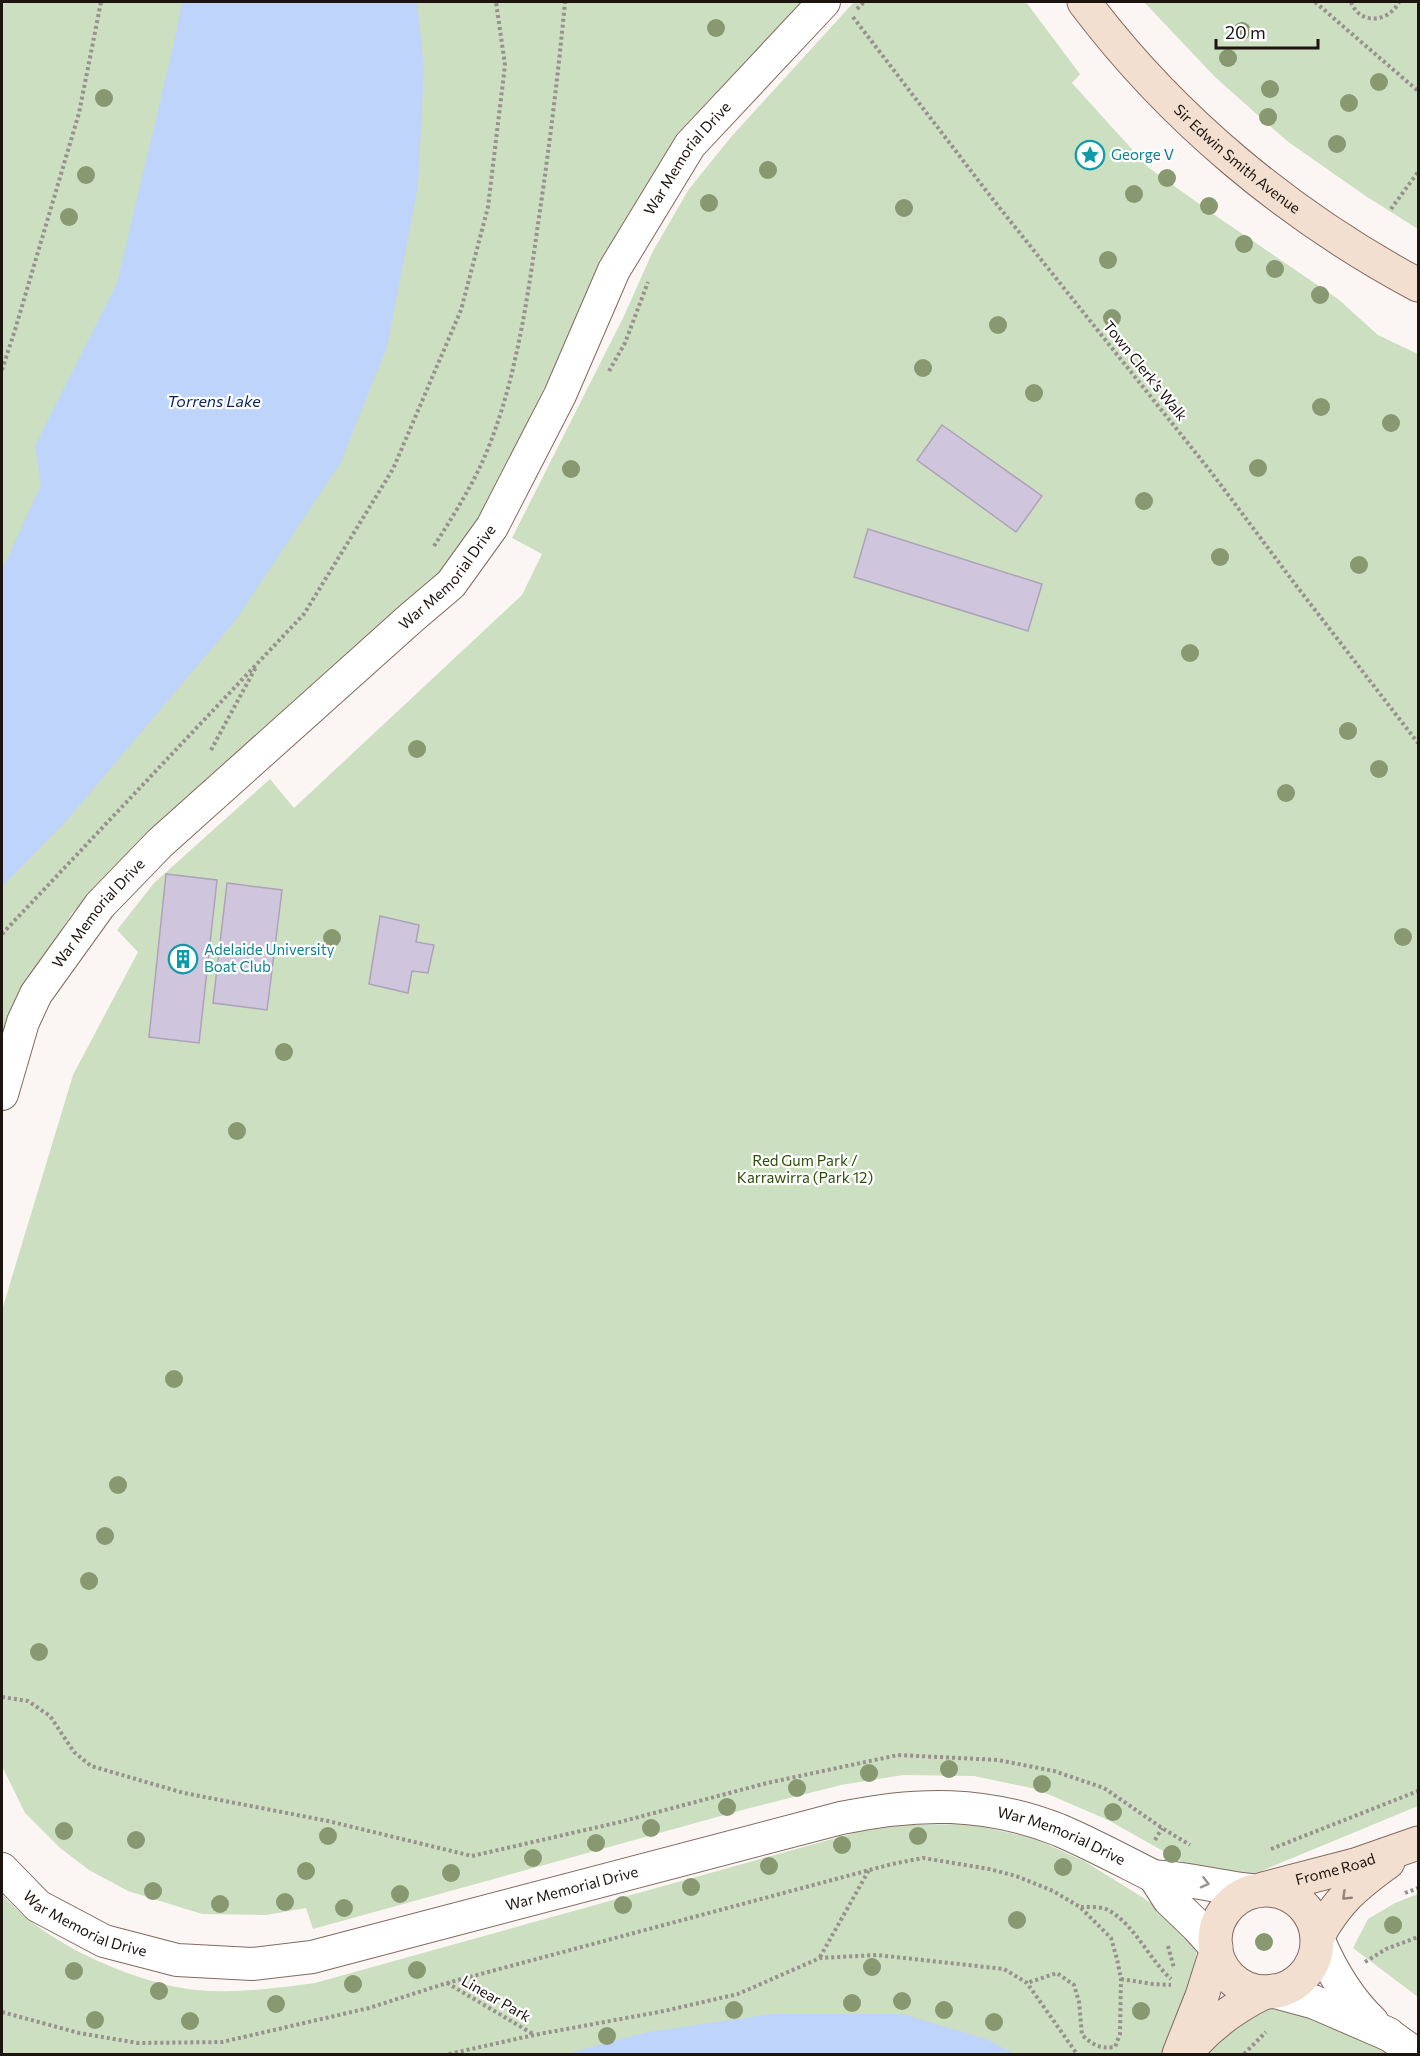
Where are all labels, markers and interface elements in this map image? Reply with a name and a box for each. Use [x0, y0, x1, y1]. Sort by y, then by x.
scale bar [1216, 12, 1318, 50]
text: 20 m [1225, 21, 1266, 43]
street label: War Memorial Drive [640, 98, 734, 218]
street label: Sir Edwin Smith Avenue [1171, 100, 1304, 217]
place icon: George V [1074, 139, 1106, 171]
place label: George V [1111, 145, 1174, 163]
street label: Town Clerk’s Walk [1100, 317, 1192, 424]
water label: Torrens Lake [167, 391, 261, 410]
street label: War Memorial Drive [395, 521, 499, 633]
street label: War Memorial Drive [48, 854, 148, 971]
place label: Adelaide University Boat Club [204, 940, 335, 975]
building icon: Adelaide University Boat Club [167, 943, 199, 975]
park label: Red Gum Park / Karrawirra (Park 12) [737, 1151, 873, 1186]
street label: War Memorial Drive [996, 1802, 1129, 1868]
street label: Frome Road [1293, 1849, 1377, 1888]
street label: War Memorial Drive [503, 1862, 640, 1914]
one-way arrow [1199, 1876, 1209, 1889]
street label: War Memorial Drive [20, 1886, 149, 1960]
one-way arrow [1342, 1889, 1352, 1900]
street label: Linear Park [459, 1971, 534, 2025]

